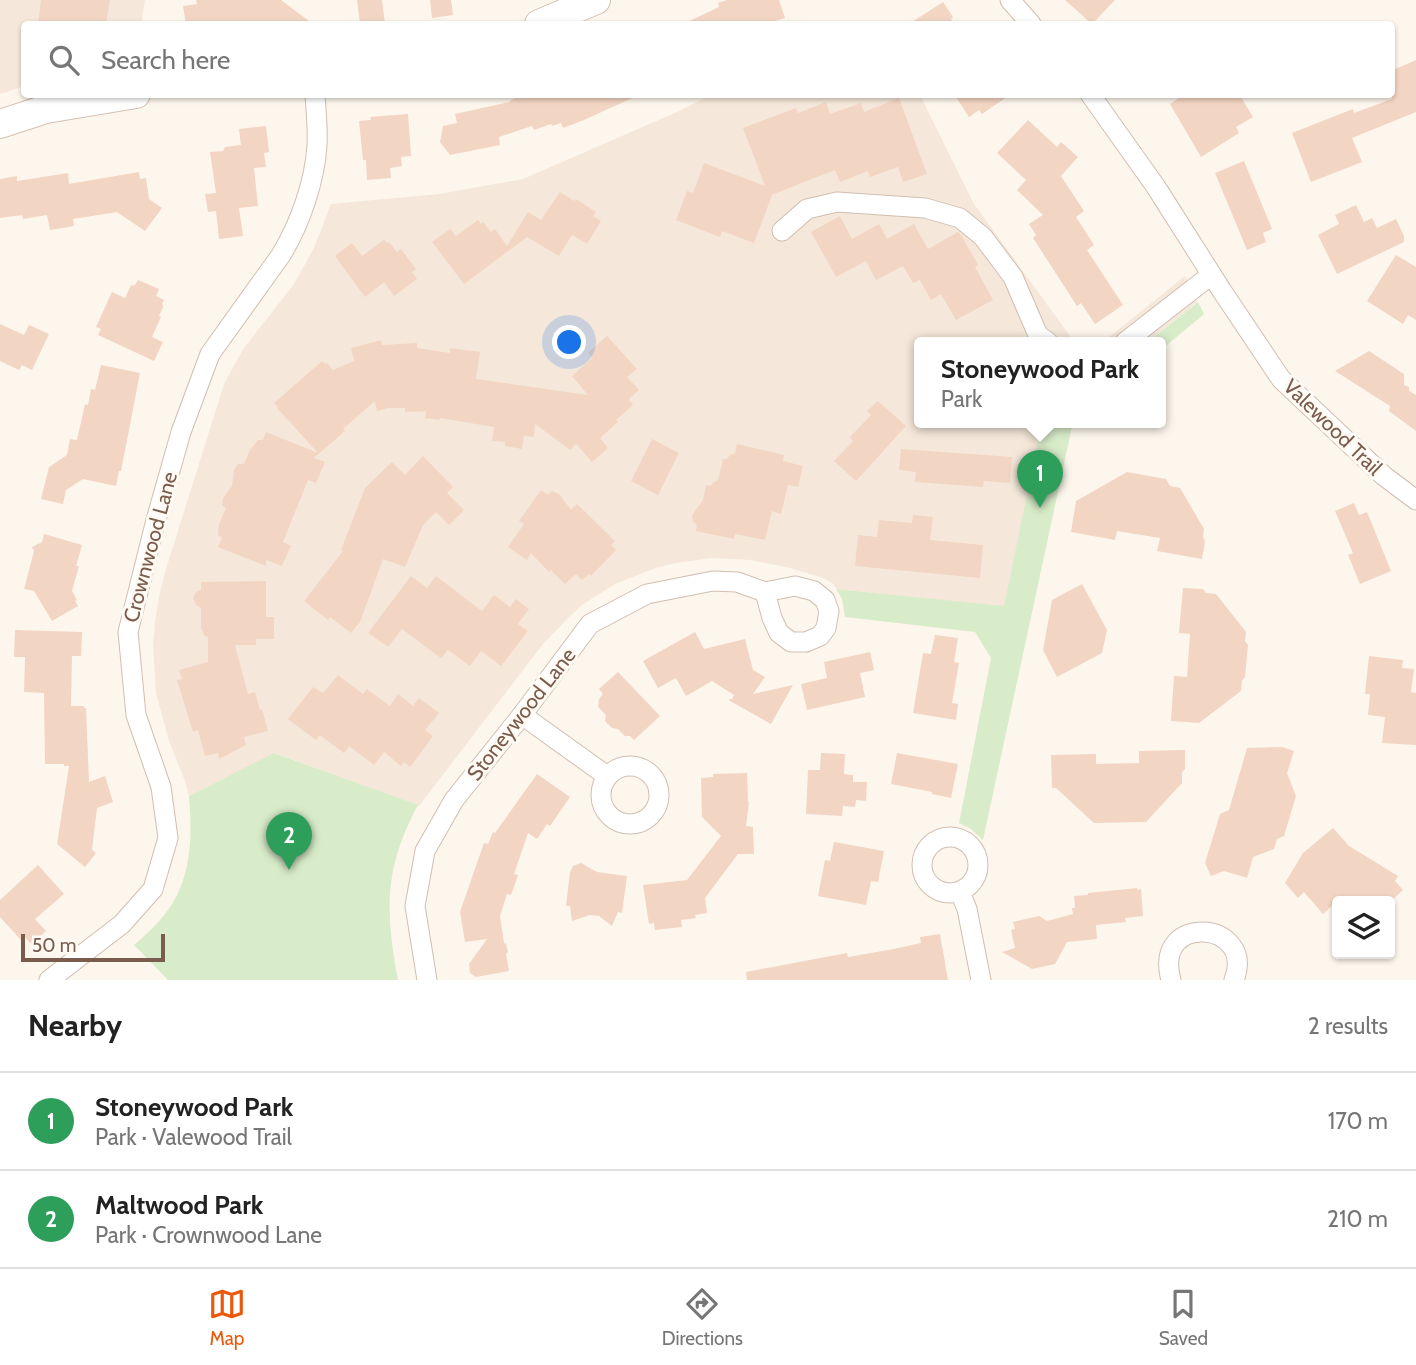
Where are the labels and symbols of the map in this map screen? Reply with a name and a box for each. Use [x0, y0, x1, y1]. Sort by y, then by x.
your location [552, 325, 586, 359]
street label: Valewood Trail [1278, 374, 1388, 480]
pin: 1 [1017, 450, 1063, 508]
street label: Crownwood Lane [118, 469, 182, 625]
street label: Stoneywood Lane [462, 643, 581, 785]
pin: 2 [266, 812, 312, 870]
scale bar [21, 931, 164, 963]

